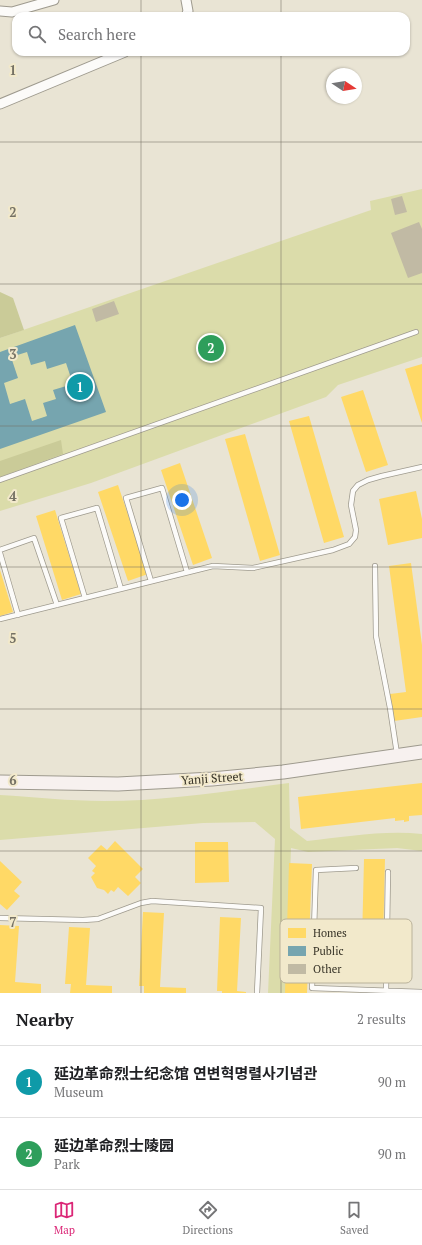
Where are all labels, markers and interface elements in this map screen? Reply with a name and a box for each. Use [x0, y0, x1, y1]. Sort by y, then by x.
search box [12, 12, 410, 56]
icon: search [26, 23, 48, 45]
text: Search here [58, 24, 136, 44]
text: 1 [9, 61, 17, 79]
north arrow [326, 68, 362, 104]
text: 2 [9, 203, 17, 221]
pin: 2 [198, 333, 224, 363]
text: 3 [9, 345, 17, 363]
pin: 1 [67, 372, 93, 402]
text: 4 [9, 487, 17, 505]
your location [172, 490, 192, 510]
text: 5 [9, 629, 17, 647]
street label: Yanji Street [181, 768, 244, 788]
text: 6 [9, 771, 17, 789]
text: 7 [9, 913, 17, 931]
legend [280, 919, 412, 983]
text: Homes [313, 926, 347, 940]
text: Public [313, 944, 344, 958]
text: Other [313, 962, 342, 976]
text: Nearby [16, 1008, 74, 1031]
text: 2 results [357, 1010, 406, 1028]
text: 延边革命烈士纪念馆 연변혁명렬사기념관 [54, 1063, 317, 1083]
text: 1 [25, 1073, 33, 1091]
text: 90 m [378, 1073, 406, 1091]
text: Museum [54, 1083, 104, 1101]
text: 延边革命烈士陵园 [54, 1135, 174, 1155]
text: 2 [25, 1145, 33, 1163]
text: 90 m [378, 1145, 406, 1163]
text: Park [54, 1155, 80, 1173]
tab: Map [53, 1199, 75, 1237]
tab: Directions [182, 1199, 233, 1237]
tab: Saved [340, 1199, 369, 1237]

